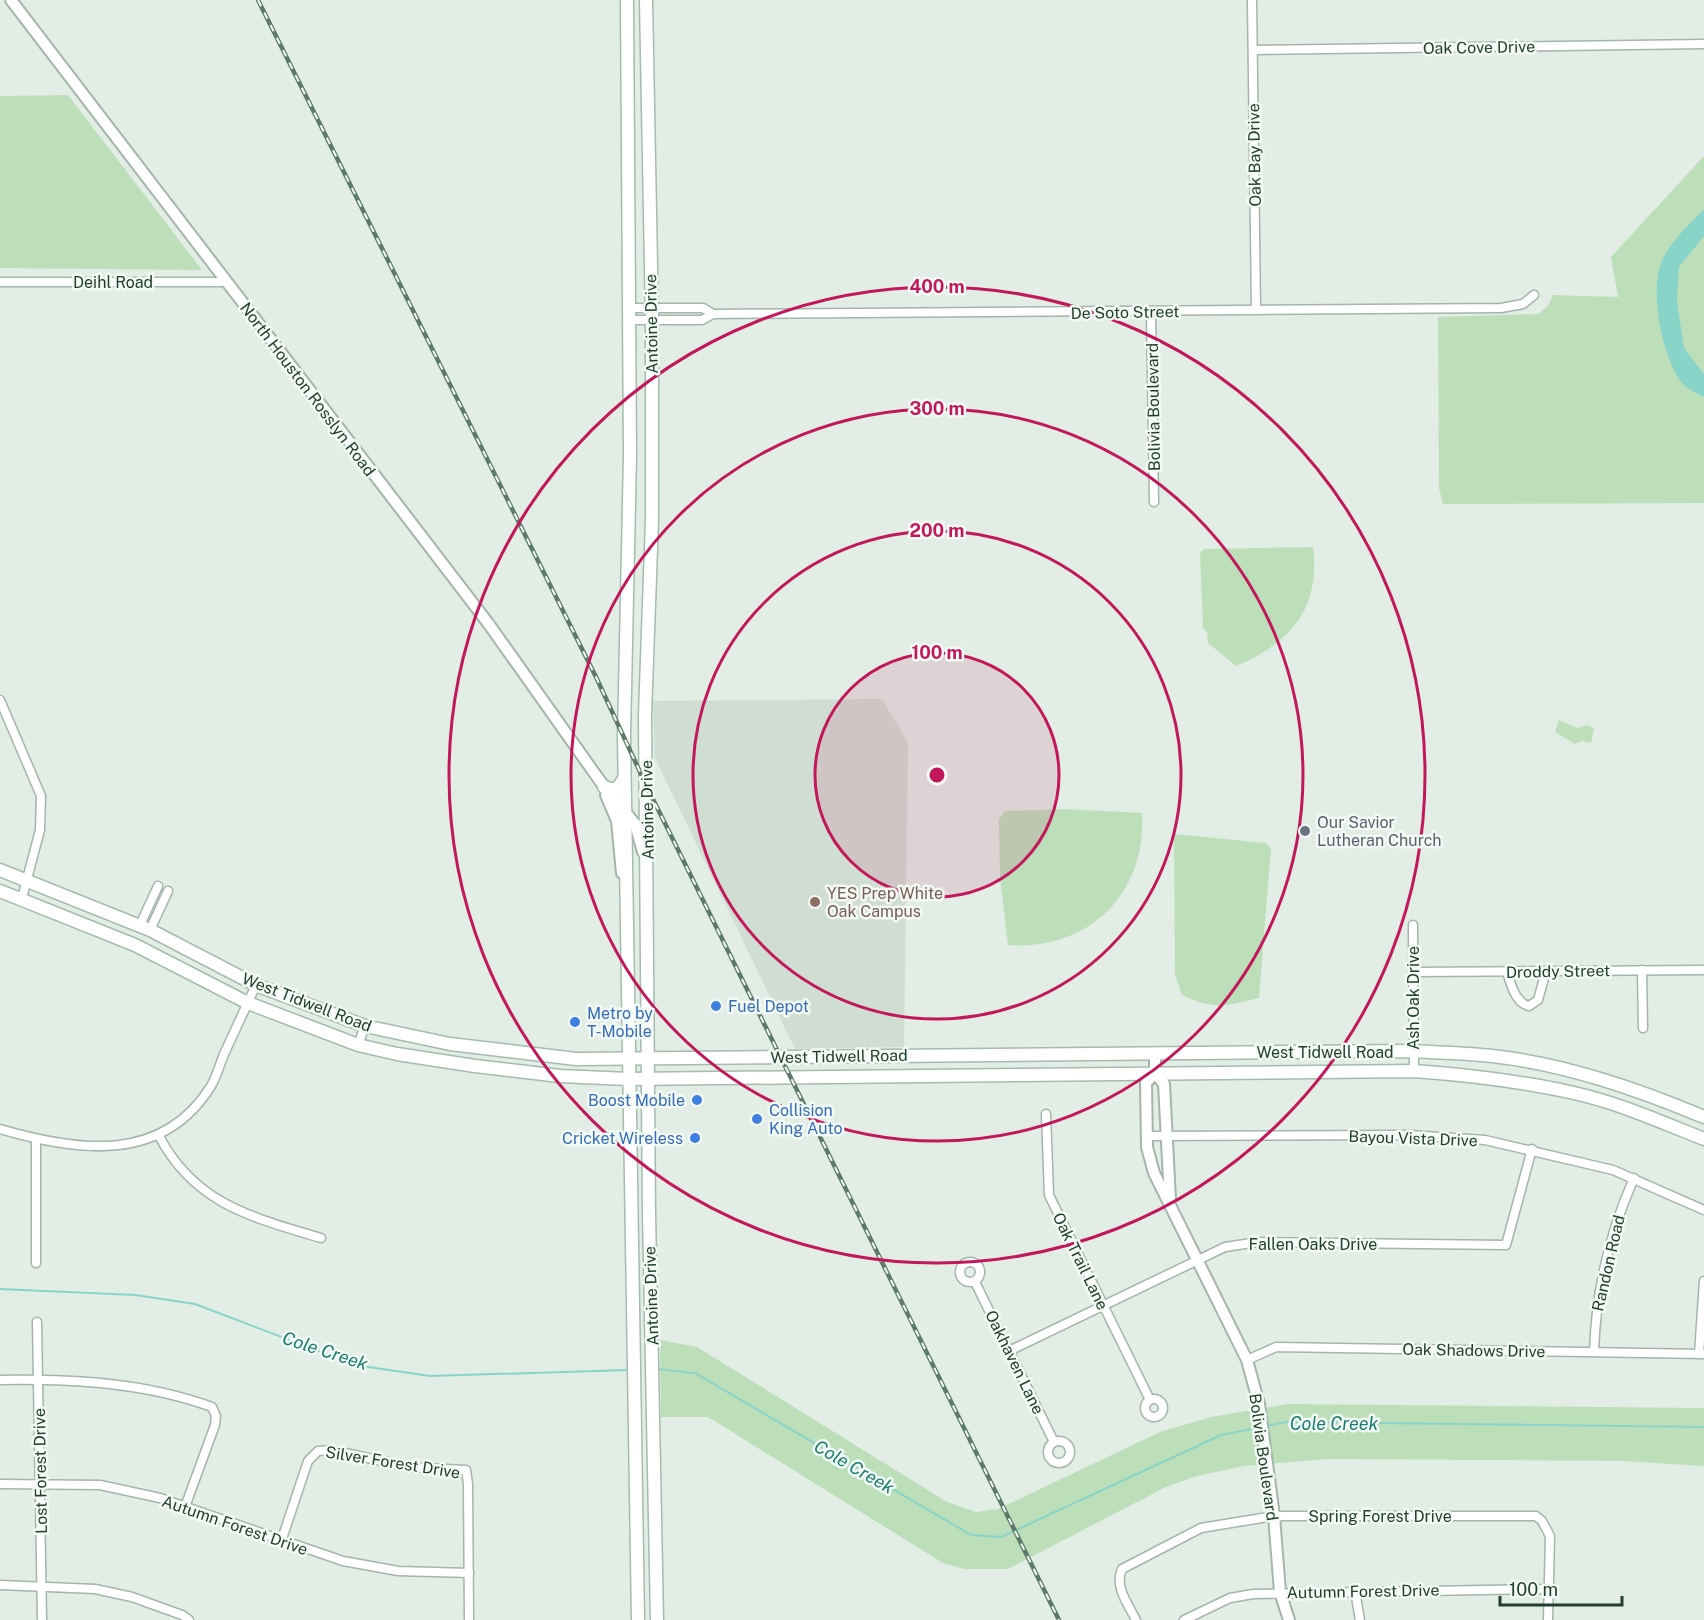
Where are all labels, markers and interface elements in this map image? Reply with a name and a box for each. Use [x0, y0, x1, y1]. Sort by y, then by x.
street label: Oak Cove Drive [1423, 37, 1535, 58]
street label: Oak Bay Drive [1244, 103, 1265, 207]
street label: Deihl Road [73, 273, 153, 292]
street label: Antoine Drive [641, 274, 662, 374]
text: 400 m [909, 276, 965, 297]
street label: North Houston Rosslyn Road [236, 299, 379, 480]
street label: De Soto Street [1070, 302, 1180, 323]
street label: Bolivia Boulevard [1143, 343, 1164, 471]
text: 300 m [909, 398, 965, 419]
text: 200 m [910, 520, 964, 541]
text: 100 m [911, 642, 963, 663]
street label: Antoine Drive [637, 760, 658, 860]
centre of rings [927, 765, 947, 785]
place label: Our Savior Lutheran Church [1317, 813, 1442, 850]
marker: Our Savior Lutheran Church [1298, 824, 1312, 838]
place label: YES Prep White Oak Campus [827, 884, 943, 921]
marker: YES Prep White Oak Campus [808, 895, 822, 909]
street label: Ash Oak Drive [1404, 946, 1423, 1050]
street label: Droddy Street [1506, 961, 1610, 982]
street label: West Tidwell Road [239, 969, 374, 1036]
place label: Fuel Depot [728, 997, 809, 1016]
marker: Fuel Depot [709, 999, 723, 1013]
place label: Metro by T-Mobile [587, 1004, 653, 1041]
marker: Metro by T-Mobile [568, 1015, 582, 1029]
street label: West Tidwell Road [1256, 1043, 1394, 1062]
street label: West Tidwell Road [770, 1046, 908, 1067]
place label: Boost Mobile [588, 1091, 685, 1110]
marker: Boost Mobile [690, 1093, 704, 1107]
place label: Collision King Auto [769, 1101, 843, 1138]
marker: Collision King Auto [750, 1112, 764, 1126]
street label: Bayou Vista Drive [1348, 1127, 1478, 1150]
place label: Cricket Wireless [562, 1129, 683, 1148]
marker: Cricket Wireless [688, 1131, 702, 1145]
street label: Oak Trail Lane [1049, 1209, 1112, 1313]
street label: Randon Road [1588, 1213, 1629, 1313]
street label: Fallen Oaks Drive [1249, 1235, 1377, 1254]
street label: Antoine Drive [640, 1246, 663, 1346]
street label: Oakhaven Lane [981, 1307, 1048, 1417]
water label: Cole Creek [280, 1327, 371, 1374]
street label: Oak Shadows Drive [1402, 1340, 1546, 1361]
street label: Bolivia Boulevard [1245, 1392, 1282, 1522]
street label: Lost Forest Drive [30, 1408, 51, 1534]
water label: Cole Creek [1290, 1413, 1379, 1434]
water label: Cole Creek [811, 1435, 898, 1498]
street label: Silver Forest Drive [324, 1442, 462, 1483]
street label: Autumn Forest Drive [160, 1492, 310, 1559]
street label: Spring Forest Drive [1308, 1507, 1452, 1526]
scale bar [1500, 1569, 1622, 1607]
text: 100 m [1509, 1579, 1558, 1600]
street label: Autumn Forest Drive [1286, 1581, 1440, 1602]

